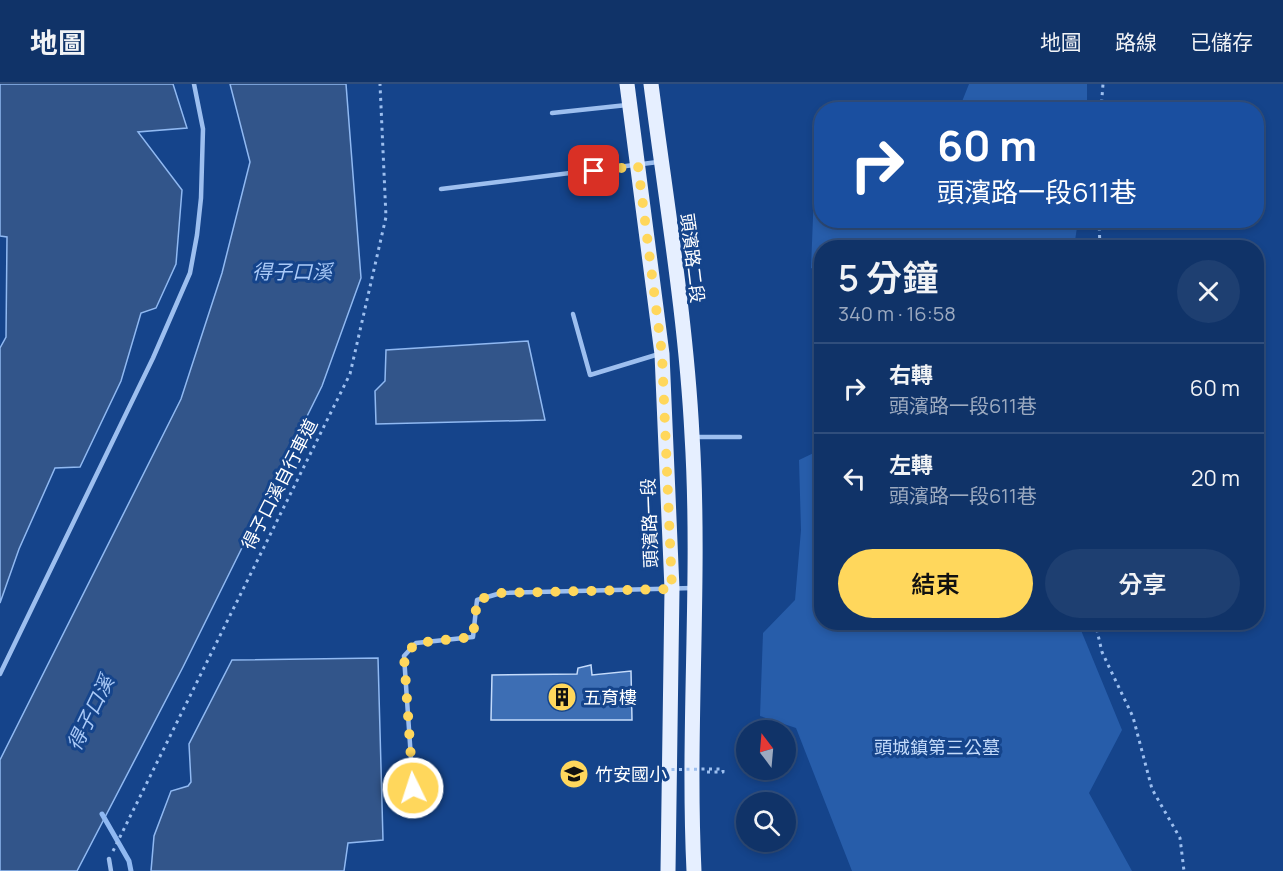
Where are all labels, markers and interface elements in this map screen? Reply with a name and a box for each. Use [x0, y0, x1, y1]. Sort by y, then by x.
text: 地圖 [30, 23, 86, 61]
text: 地圖 [1040, 28, 1082, 56]
text: 路線 [1115, 28, 1157, 56]
text: 已儲存 [1190, 28, 1253, 56]
text: 60 m [937, 116, 1037, 174]
icon: right [838, 126, 916, 204]
pin [568, 145, 619, 196]
icon: arrive [577, 154, 610, 187]
text: 頭濱路一段611巷 [937, 173, 1136, 210]
street label: 頭濱路二段 [676, 212, 710, 304]
text: 5 分鐘 [838, 253, 938, 302]
water label: 得子口溪 [252, 258, 335, 285]
button: close [1177, 260, 1240, 323]
text: 340 m · 16:58 [838, 300, 956, 327]
text: 右轉 [889, 360, 933, 390]
icon: right [838, 372, 871, 405]
text: 60 m [1190, 373, 1240, 403]
text: 頭濱路一段611巷 [889, 392, 1037, 419]
street label: 得子口溪自行車道 [236, 414, 322, 554]
text: 左轉 [889, 450, 933, 480]
icon: left [838, 462, 871, 495]
text: 20 m [1191, 463, 1240, 493]
street label: 頭濱路一段 [635, 478, 663, 568]
text: 頭濱路一段611巷 [889, 482, 1037, 509]
button: 結束 [838, 549, 1033, 618]
button: 分享 [1045, 549, 1240, 618]
water label: 得子口溪 [60, 668, 121, 755]
building icon: 五育樓 [546, 681, 578, 713]
place label: 五育樓 [583, 685, 637, 709]
north arrow [736, 720, 796, 780]
map controls [736, 720, 796, 852]
park label: 頭城鎮第三公墓 [874, 735, 1000, 759]
position arrow [381, 756, 445, 820]
school or university icon: 竹安國小 [558, 758, 590, 790]
place label: 竹安國小 [595, 762, 667, 786]
button: search [736, 792, 796, 852]

